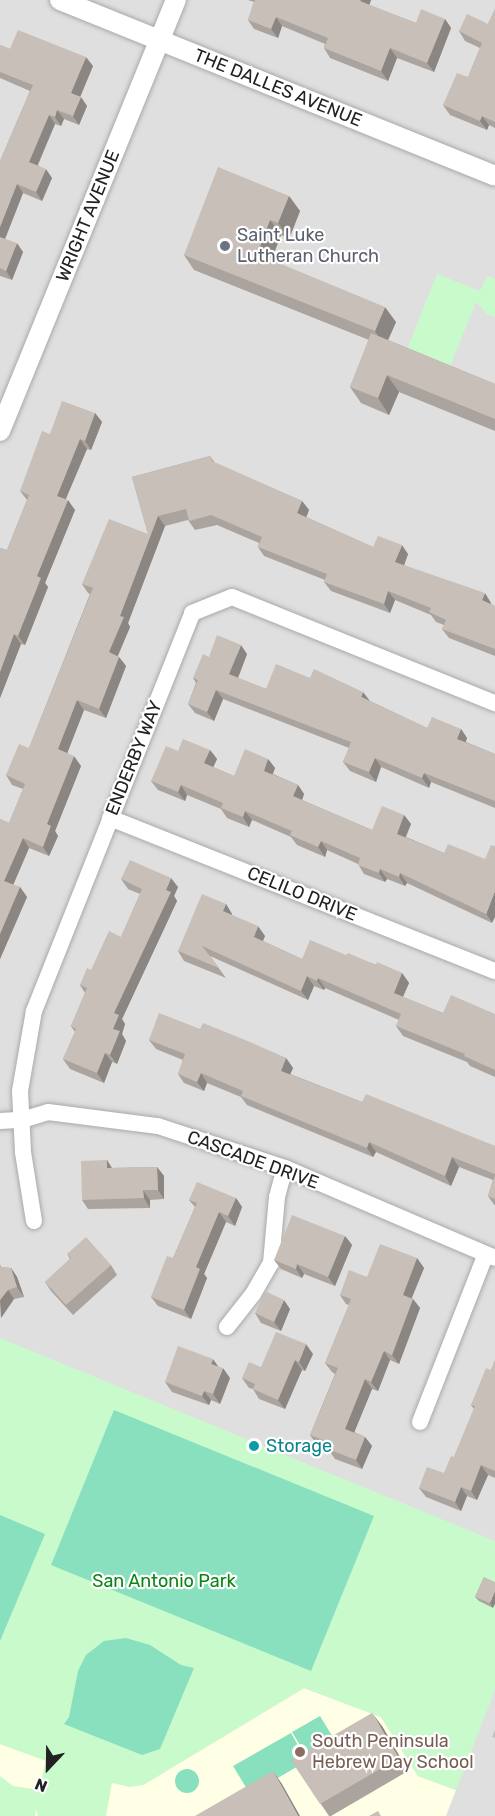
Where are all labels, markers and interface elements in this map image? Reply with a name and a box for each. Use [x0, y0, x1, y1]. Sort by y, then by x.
street label: THE DALLES AVENUE [191, 44, 365, 132]
street label: WRIGHT AVENUE [52, 147, 124, 285]
place label: Saint Luke Lutheran Church [237, 225, 379, 268]
marker: Saint Luke Lutheran Church [218, 239, 232, 253]
street label: ENDERBY WAY [101, 697, 167, 819]
street label: CELILO DRIVE [244, 862, 360, 926]
street label: CASCADE DRIVE [184, 1126, 322, 1194]
place label: Storage [266, 1435, 332, 1457]
marker: Storage [247, 1439, 261, 1453]
park label: San Antonio Park [92, 1570, 236, 1592]
place label: South Peninsula Hebrew Day School [312, 1731, 475, 1774]
north arrow [18, 1738, 78, 1798]
marker: South Peninsula Hebrew Day School [293, 1745, 307, 1759]
text: N [32, 1774, 50, 1796]

